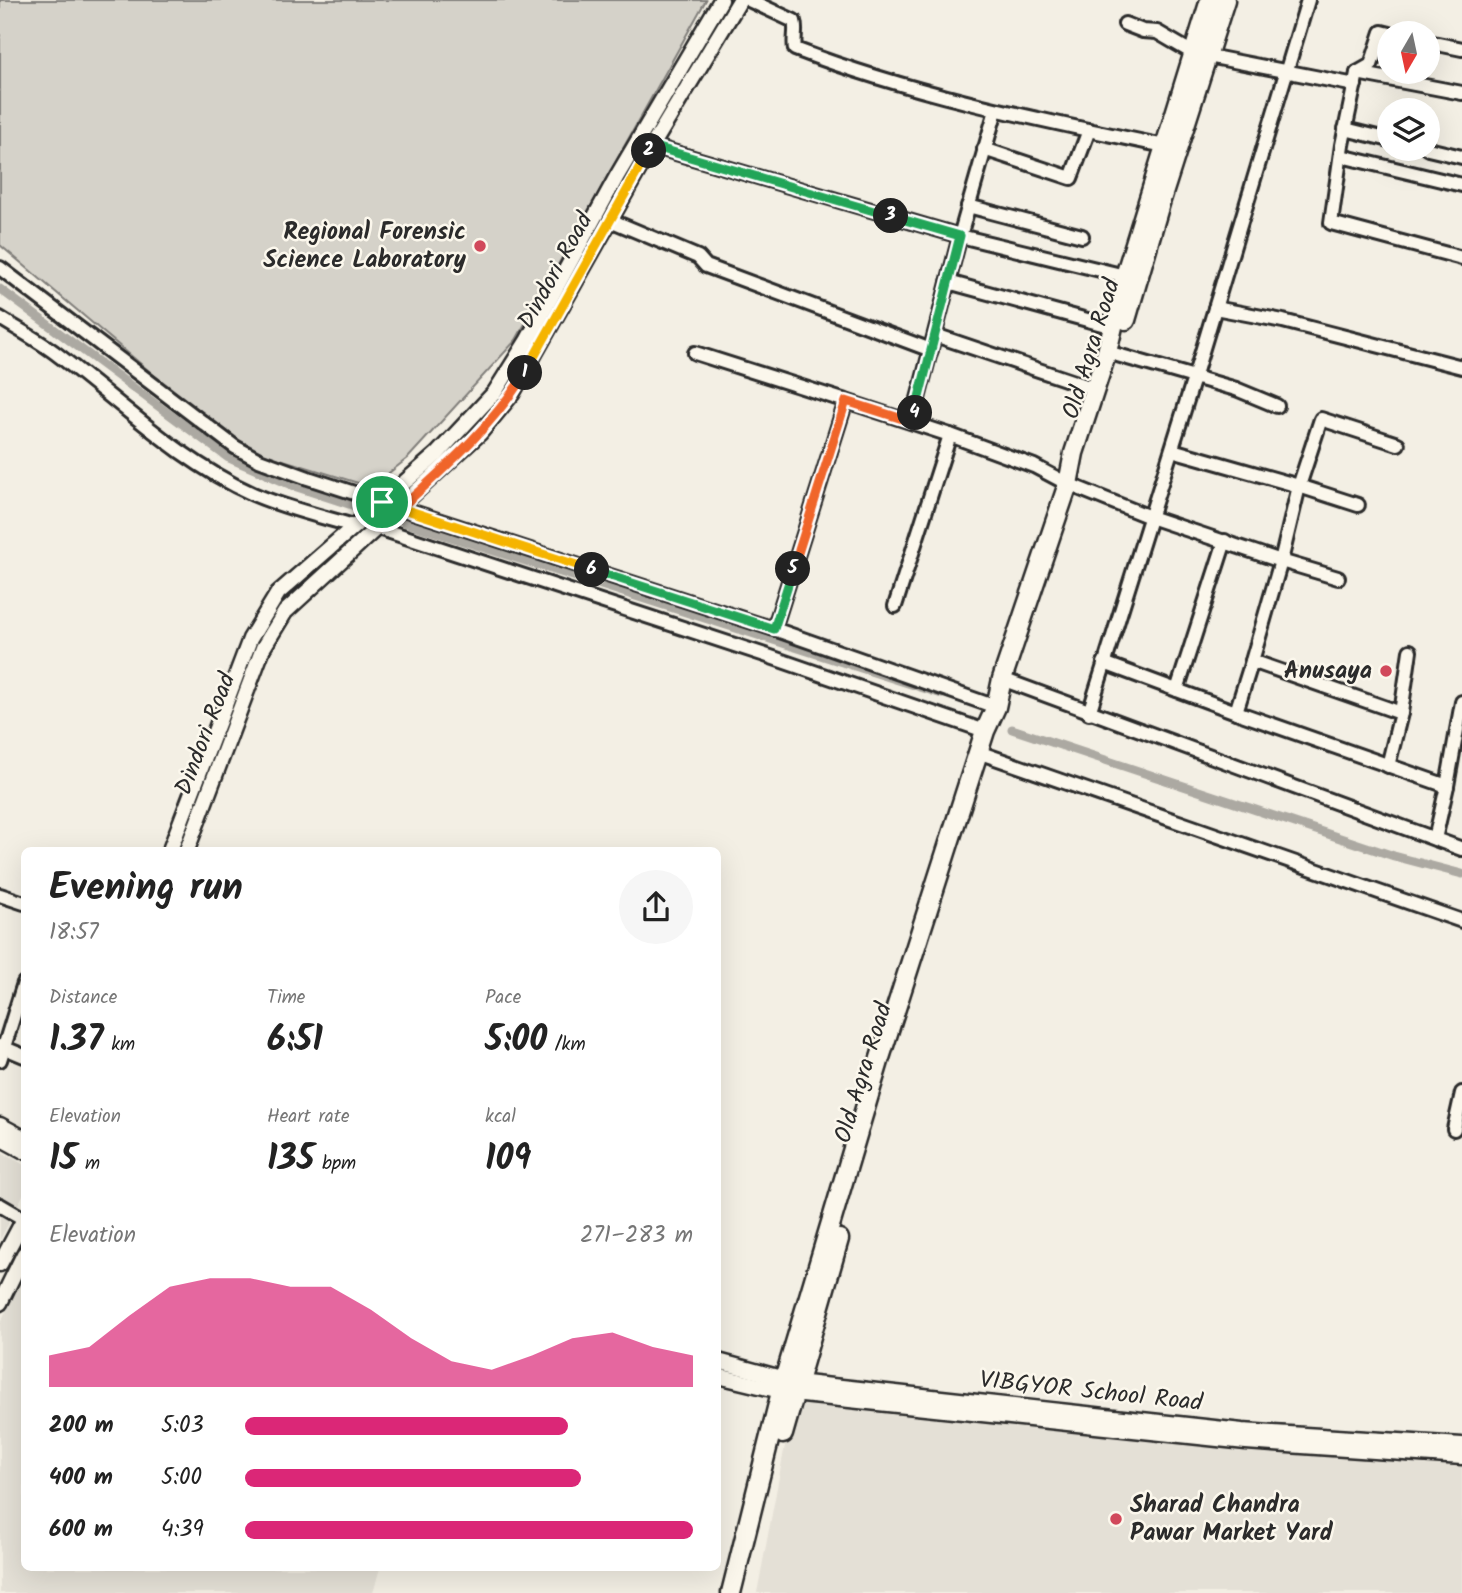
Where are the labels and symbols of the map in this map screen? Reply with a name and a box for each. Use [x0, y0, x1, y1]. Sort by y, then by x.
north arrow [1377, 21, 1440, 84]
pin: 2 [632, 134, 666, 168]
pin: 3 [874, 198, 908, 234]
street label: Dindori Road [508, 205, 605, 337]
place label: Regional Forensic Science Laboratory [263, 213, 467, 280]
marker: Regional Forensic Science Laboratory [472, 238, 488, 254]
street label: Old Agra Road [1052, 273, 1132, 424]
pin: 1 [508, 356, 542, 390]
pin: 4 [898, 396, 932, 430]
pin [352, 472, 412, 532]
pin: 6 [574, 552, 610, 588]
pin: 5 [776, 552, 810, 586]
place label: Anusaya [1284, 652, 1372, 691]
marker: Anusaya [1378, 663, 1394, 679]
street label: Dindori Road [165, 666, 248, 801]
street label: Old Agra Road [824, 997, 904, 1148]
street label: VIBGYOR School Road [978, 1361, 1205, 1423]
place label: Sharad Chandra Pawar Market Yard [1130, 1486, 1334, 1553]
marker: Sharad Chandra Pawar Market Yard [1108, 1511, 1124, 1527]

